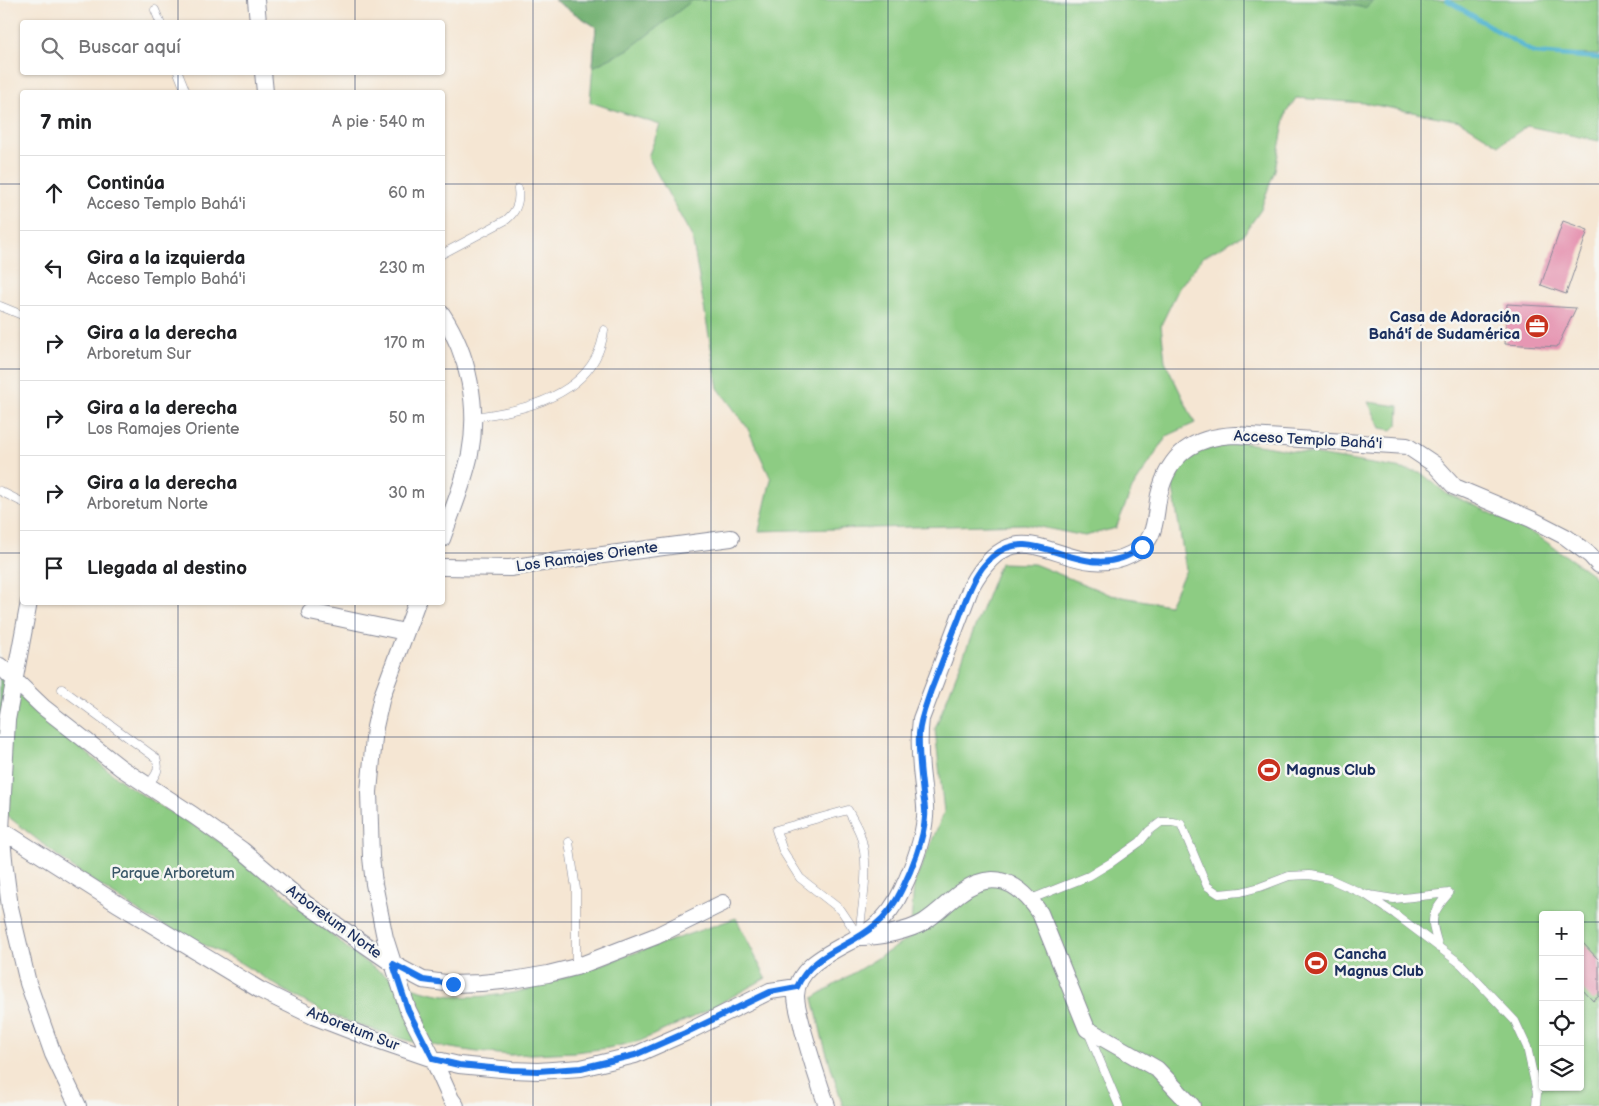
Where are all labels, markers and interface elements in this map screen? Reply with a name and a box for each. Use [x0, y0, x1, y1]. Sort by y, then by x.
search box [20, 20, 445, 75]
icon: search [38, 34, 66, 62]
text: Buscar aquí [78, 36, 181, 59]
text: 7 min [40, 110, 92, 135]
text: A pie · 540 m [332, 113, 425, 132]
text: Continúa [87, 172, 165, 195]
icon: ahead [40, 179, 68, 207]
text: 60 m [388, 184, 425, 203]
text: Acceso Templo Bahá'i [87, 195, 246, 214]
text: Gira a la izquierda [87, 247, 245, 270]
icon: left [40, 254, 68, 282]
text: 230 m [379, 259, 425, 278]
text: Acceso Templo Bahá'i [87, 270, 246, 289]
place label: Casa de Adoración Bahá'í de Sudamérica [1368, 308, 1520, 344]
office icon: Casa de Adoración Bahá'í de Sudamérica [1524, 313, 1550, 339]
text: Gira a la derecha [87, 322, 237, 345]
icon: right [40, 329, 68, 357]
text: 170 m [384, 334, 425, 353]
text: Arboretum Sur [87, 345, 191, 364]
text: Gira a la derecha [87, 397, 237, 420]
icon: right [40, 404, 68, 432]
text: 50 m [389, 409, 425, 428]
text: Los Ramajes Oriente [87, 420, 239, 439]
street label: Acceso Templo Bahá'i [1233, 427, 1383, 453]
text: Gira a la derecha [87, 472, 237, 495]
icon: right [40, 479, 68, 507]
text: 30 m [388, 484, 425, 503]
text: Arboretum Norte [87, 495, 208, 514]
route start [1131, 536, 1154, 559]
street label: Los Ramajes Oriente [515, 538, 659, 576]
icon: arrive [40, 554, 68, 582]
text: Llegada al destino [87, 557, 247, 580]
sports icon: Magnus Club [1256, 757, 1282, 783]
place label: Magnus Club [1286, 761, 1376, 780]
park label: Parque Arboretum [111, 864, 235, 883]
street label: Arboretum Norte [283, 881, 386, 963]
map controls [1539, 911, 1584, 1091]
button: + [1539, 911, 1584, 956]
place label: Cancha Magnus Club [1334, 945, 1424, 981]
sports icon: Cancha Magnus Club [1303, 950, 1329, 976]
button: − [1539, 956, 1584, 1001]
route end [442, 973, 465, 996]
button: locate [1539, 1001, 1584, 1046]
street label: Arboretum Sur [304, 1003, 402, 1056]
button: layers [1539, 1046, 1584, 1091]

